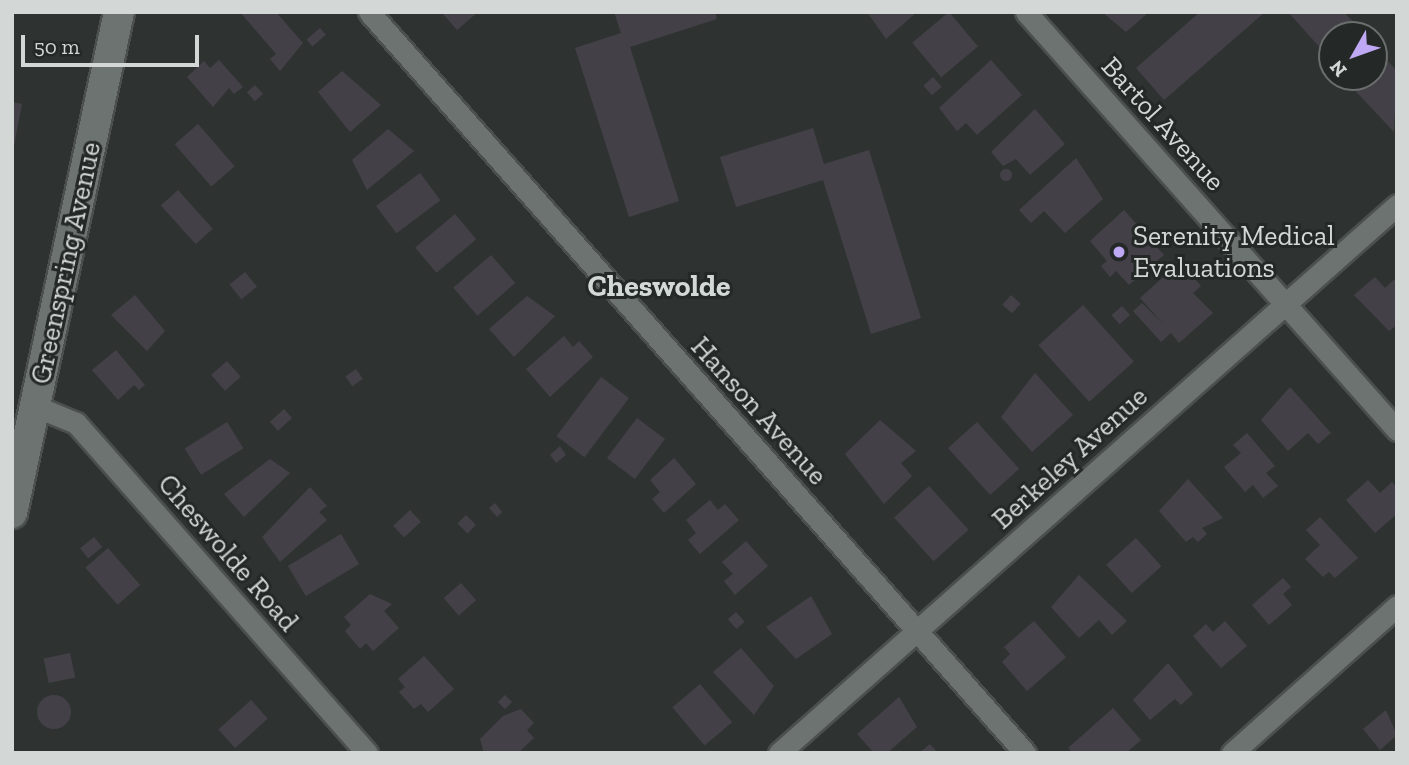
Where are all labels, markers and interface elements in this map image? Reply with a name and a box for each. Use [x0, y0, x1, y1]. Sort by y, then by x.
scale bar [24, 21, 203, 65]
north arrow [1318, 21, 1388, 91]
text: 50 m [34, 34, 80, 59]
street label: Bartol Avenue [1094, 50, 1232, 198]
text: N [1325, 56, 1352, 81]
street label: Greenspring Avenue [24, 139, 108, 387]
place label: Serenity Medical Evaluations [1133, 219, 1335, 285]
marker: Serenity Medical Evaluations [1111, 244, 1127, 260]
district label: Cheswolde [587, 268, 731, 304]
street label: Hanson Avenue [684, 330, 834, 492]
street label: Berkeley Avenue [985, 379, 1155, 537]
street label: Cheswolde Road [151, 468, 305, 638]

